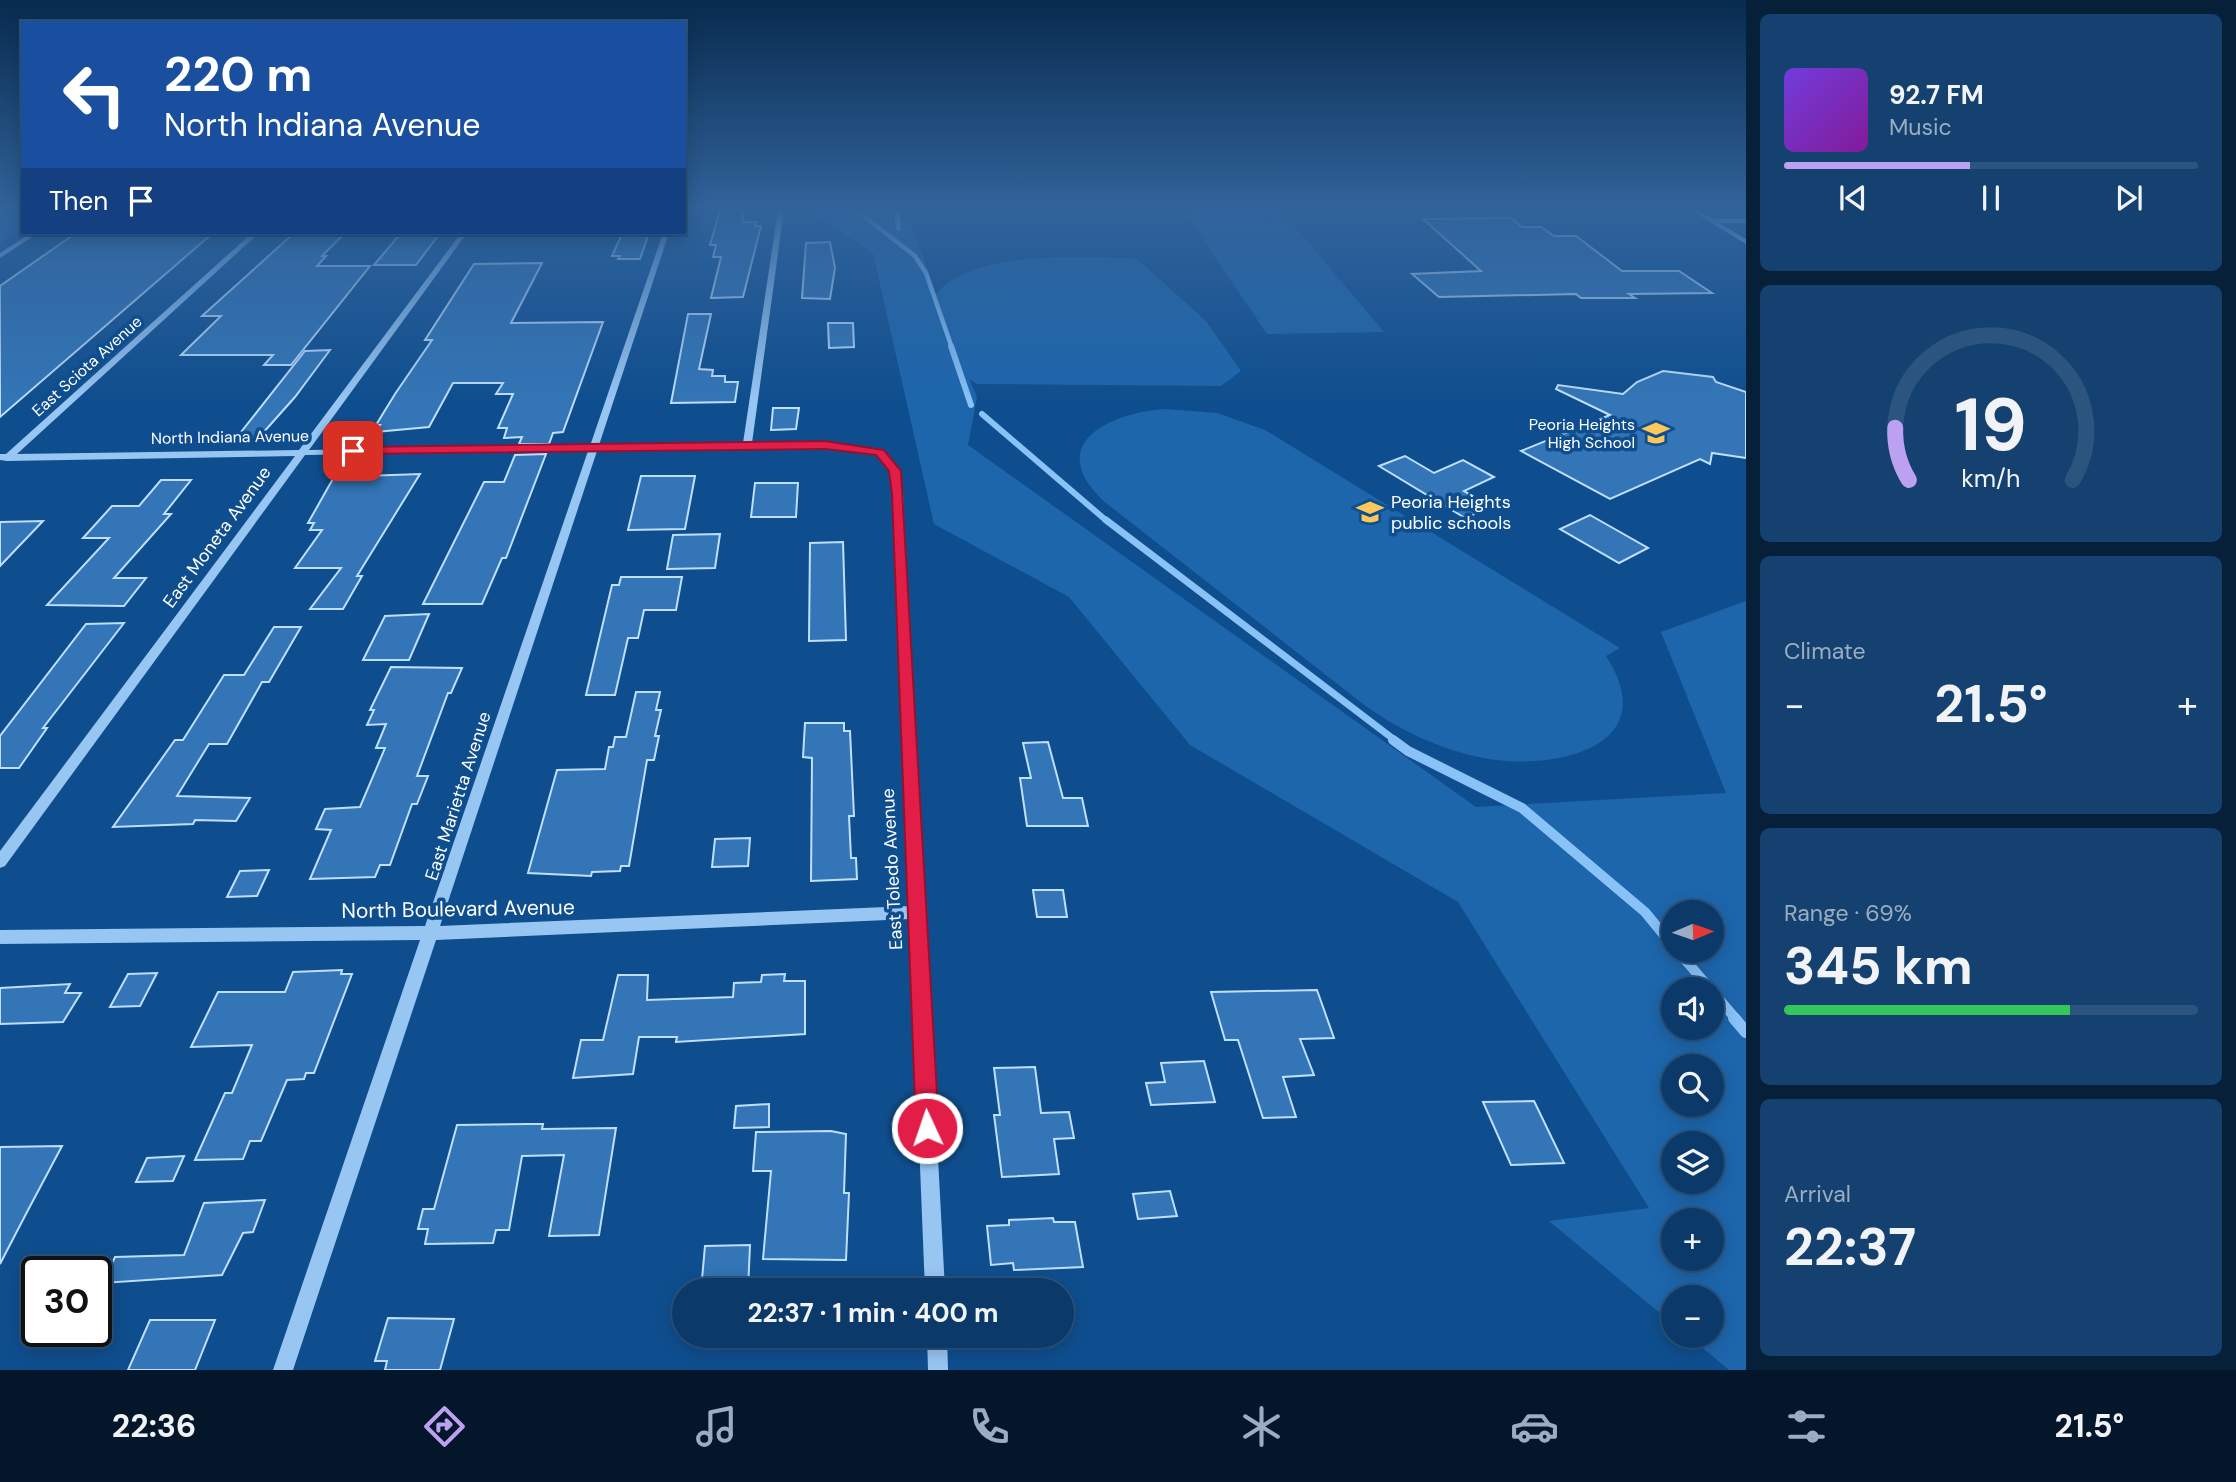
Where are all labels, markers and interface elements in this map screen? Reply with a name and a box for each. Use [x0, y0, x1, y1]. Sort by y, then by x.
text: 220 m [164, 42, 312, 106]
icon: left [49, 49, 140, 140]
text: 92.7 FM [1889, 78, 1984, 112]
text: North Indiana Avenue [164, 104, 480, 146]
text: Music [1889, 112, 1952, 142]
icon: previous [1834, 179, 1872, 217]
icon: pause [1972, 179, 2010, 217]
icon: next [2110, 179, 2148, 217]
icon: arrive [122, 182, 160, 220]
text: Then [49, 184, 108, 218]
street label: East Sciota Avenue [28, 311, 146, 421]
text: 19 [1955, 378, 2027, 473]
place label: Peoria Heights High School [1529, 414, 1635, 453]
school or university icon: Peoria Heights High School [1641, 418, 1671, 448]
pin [323, 421, 383, 481]
street label: North Indiana Avenue [151, 425, 309, 449]
icon: arrive [334, 432, 372, 470]
street label: East Moneta Avenue [158, 461, 276, 613]
text: km/h [1961, 462, 2021, 495]
place label: Peoria Heights public schools [1391, 490, 1511, 535]
school or university icon: Peoria Heights public schools [1355, 497, 1385, 527]
text: Climate [1784, 636, 1866, 666]
text: 21.5° [1934, 670, 2048, 738]
text: − [1784, 680, 1805, 730]
text: + [2177, 680, 2198, 730]
street label: East Marietta Avenue [419, 709, 497, 883]
street label: East Toledo Avenue [876, 788, 908, 950]
street label: North Boulevard Avenue [341, 893, 575, 925]
text: Range · 69% [1784, 898, 1912, 928]
north arrow [1661, 900, 1724, 962]
map controls [1661, 900, 1724, 1348]
text: 345 km [1784, 932, 1973, 1000]
button: sound [1661, 977, 1724, 1040]
button: search [1661, 1054, 1724, 1117]
position arrow [890, 1091, 964, 1165]
button: layers [1661, 1131, 1724, 1194]
text: Arrival [1784, 1179, 1851, 1209]
button: + [1661, 1208, 1724, 1271]
text: 22:37 [1784, 1213, 1916, 1281]
speed limit sign: 30 [21, 1256, 112, 1347]
button: − [1661, 1285, 1724, 1348]
text: 22:37 · 1 min · 400 m [748, 1296, 998, 1330]
icon: directions [420, 1402, 469, 1451]
icon: music [692, 1402, 741, 1451]
icon: phone [965, 1402, 1014, 1451]
icon: climate [1237, 1402, 1286, 1451]
icon: car [1510, 1402, 1559, 1451]
icon: filters [1782, 1402, 1831, 1451]
text: 22:36 [112, 1405, 196, 1447]
text: 21.5° [2055, 1405, 2124, 1447]

